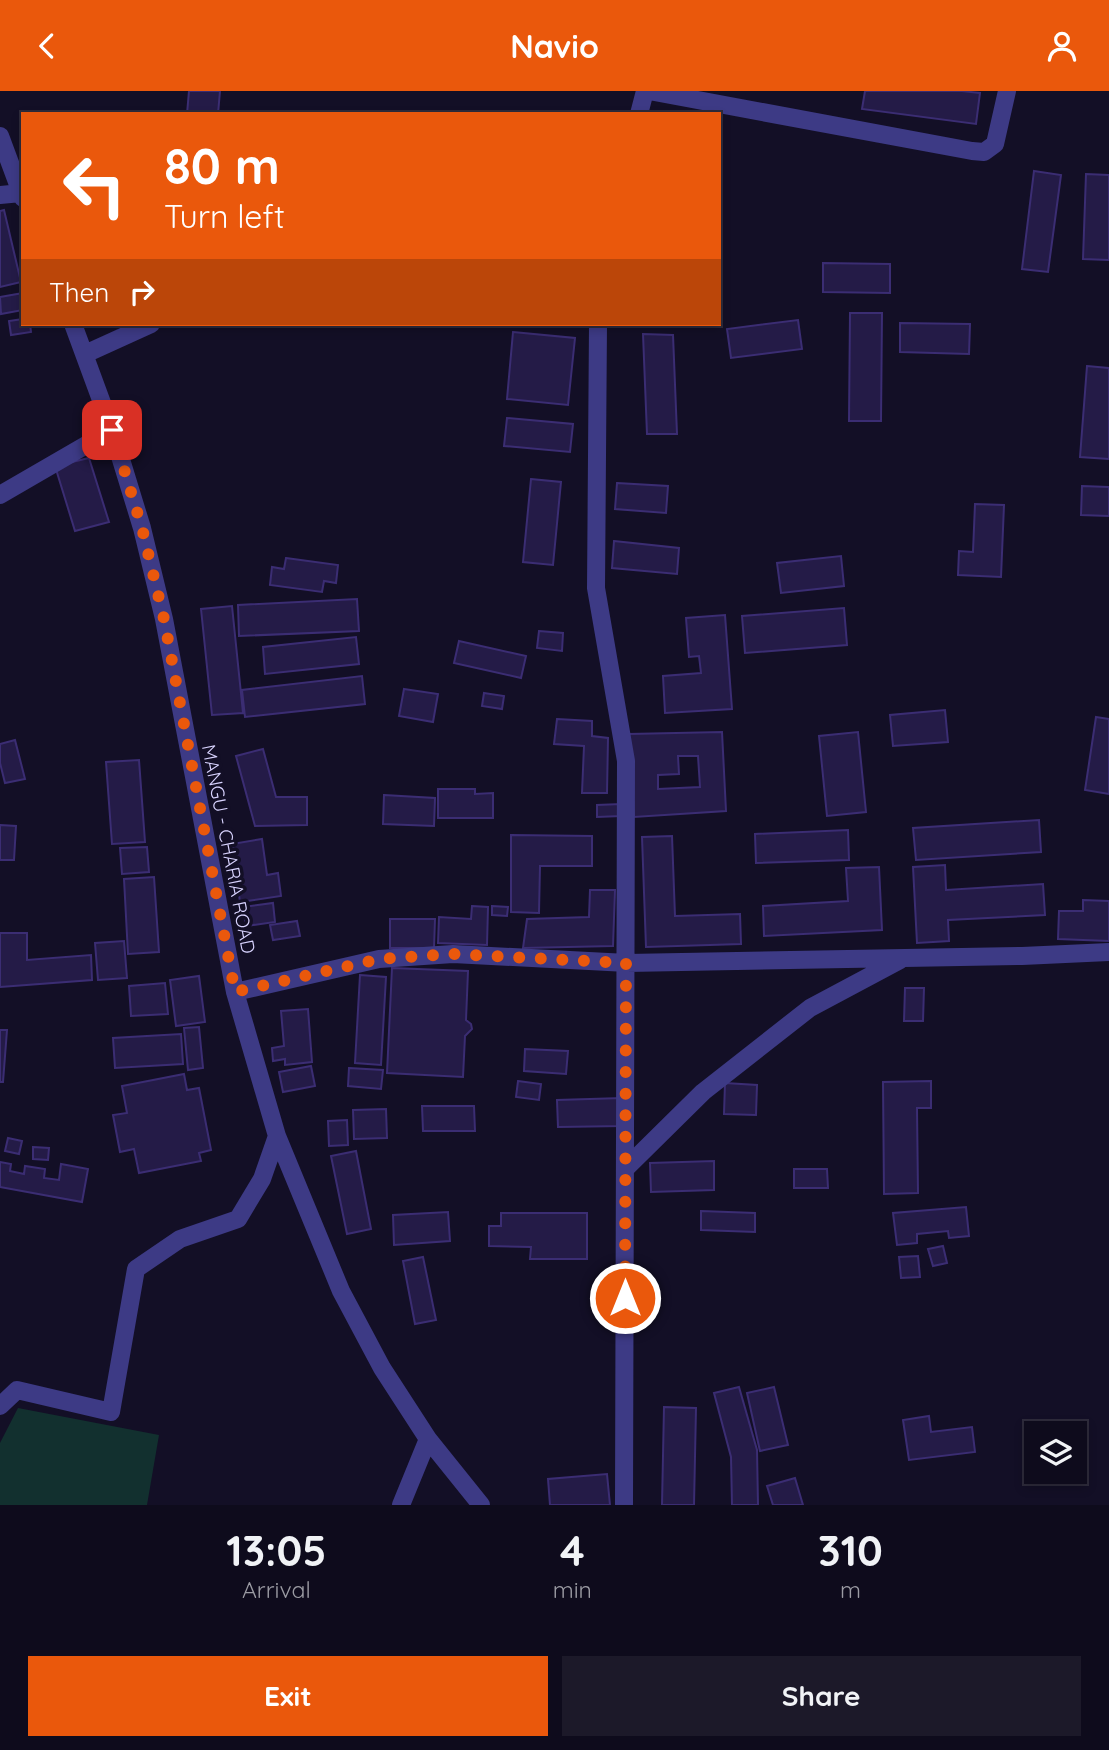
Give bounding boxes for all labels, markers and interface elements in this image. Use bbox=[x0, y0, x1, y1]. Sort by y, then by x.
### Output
text: Navio bbox=[510, 26, 599, 66]
icon: back bbox=[28, 27, 66, 65]
icon: person bbox=[1043, 27, 1081, 65]
text: 80 m bbox=[164, 135, 280, 196]
icon: left bbox=[49, 140, 140, 231]
text: Turn left bbox=[164, 196, 285, 236]
icon: right bbox=[123, 273, 161, 311]
text: Then bbox=[49, 276, 109, 309]
pin bbox=[82, 400, 142, 460]
icon: arrive bbox=[93, 411, 131, 449]
street label: MANGU - CHARIA ROAD bbox=[197, 742, 261, 956]
position arrow bbox=[588, 1261, 662, 1335]
map controls bbox=[1024, 1421, 1087, 1484]
button: layers bbox=[1024, 1421, 1087, 1484]
text: 13:05 bbox=[226, 1524, 327, 1577]
text: 4 bbox=[560, 1524, 585, 1577]
text: 310 bbox=[818, 1524, 883, 1577]
text: Arrival bbox=[242, 1575, 311, 1604]
text: min bbox=[553, 1575, 592, 1604]
text: m bbox=[840, 1575, 861, 1604]
button: Exit bbox=[28, 1656, 548, 1736]
button: Share bbox=[562, 1656, 1081, 1736]

